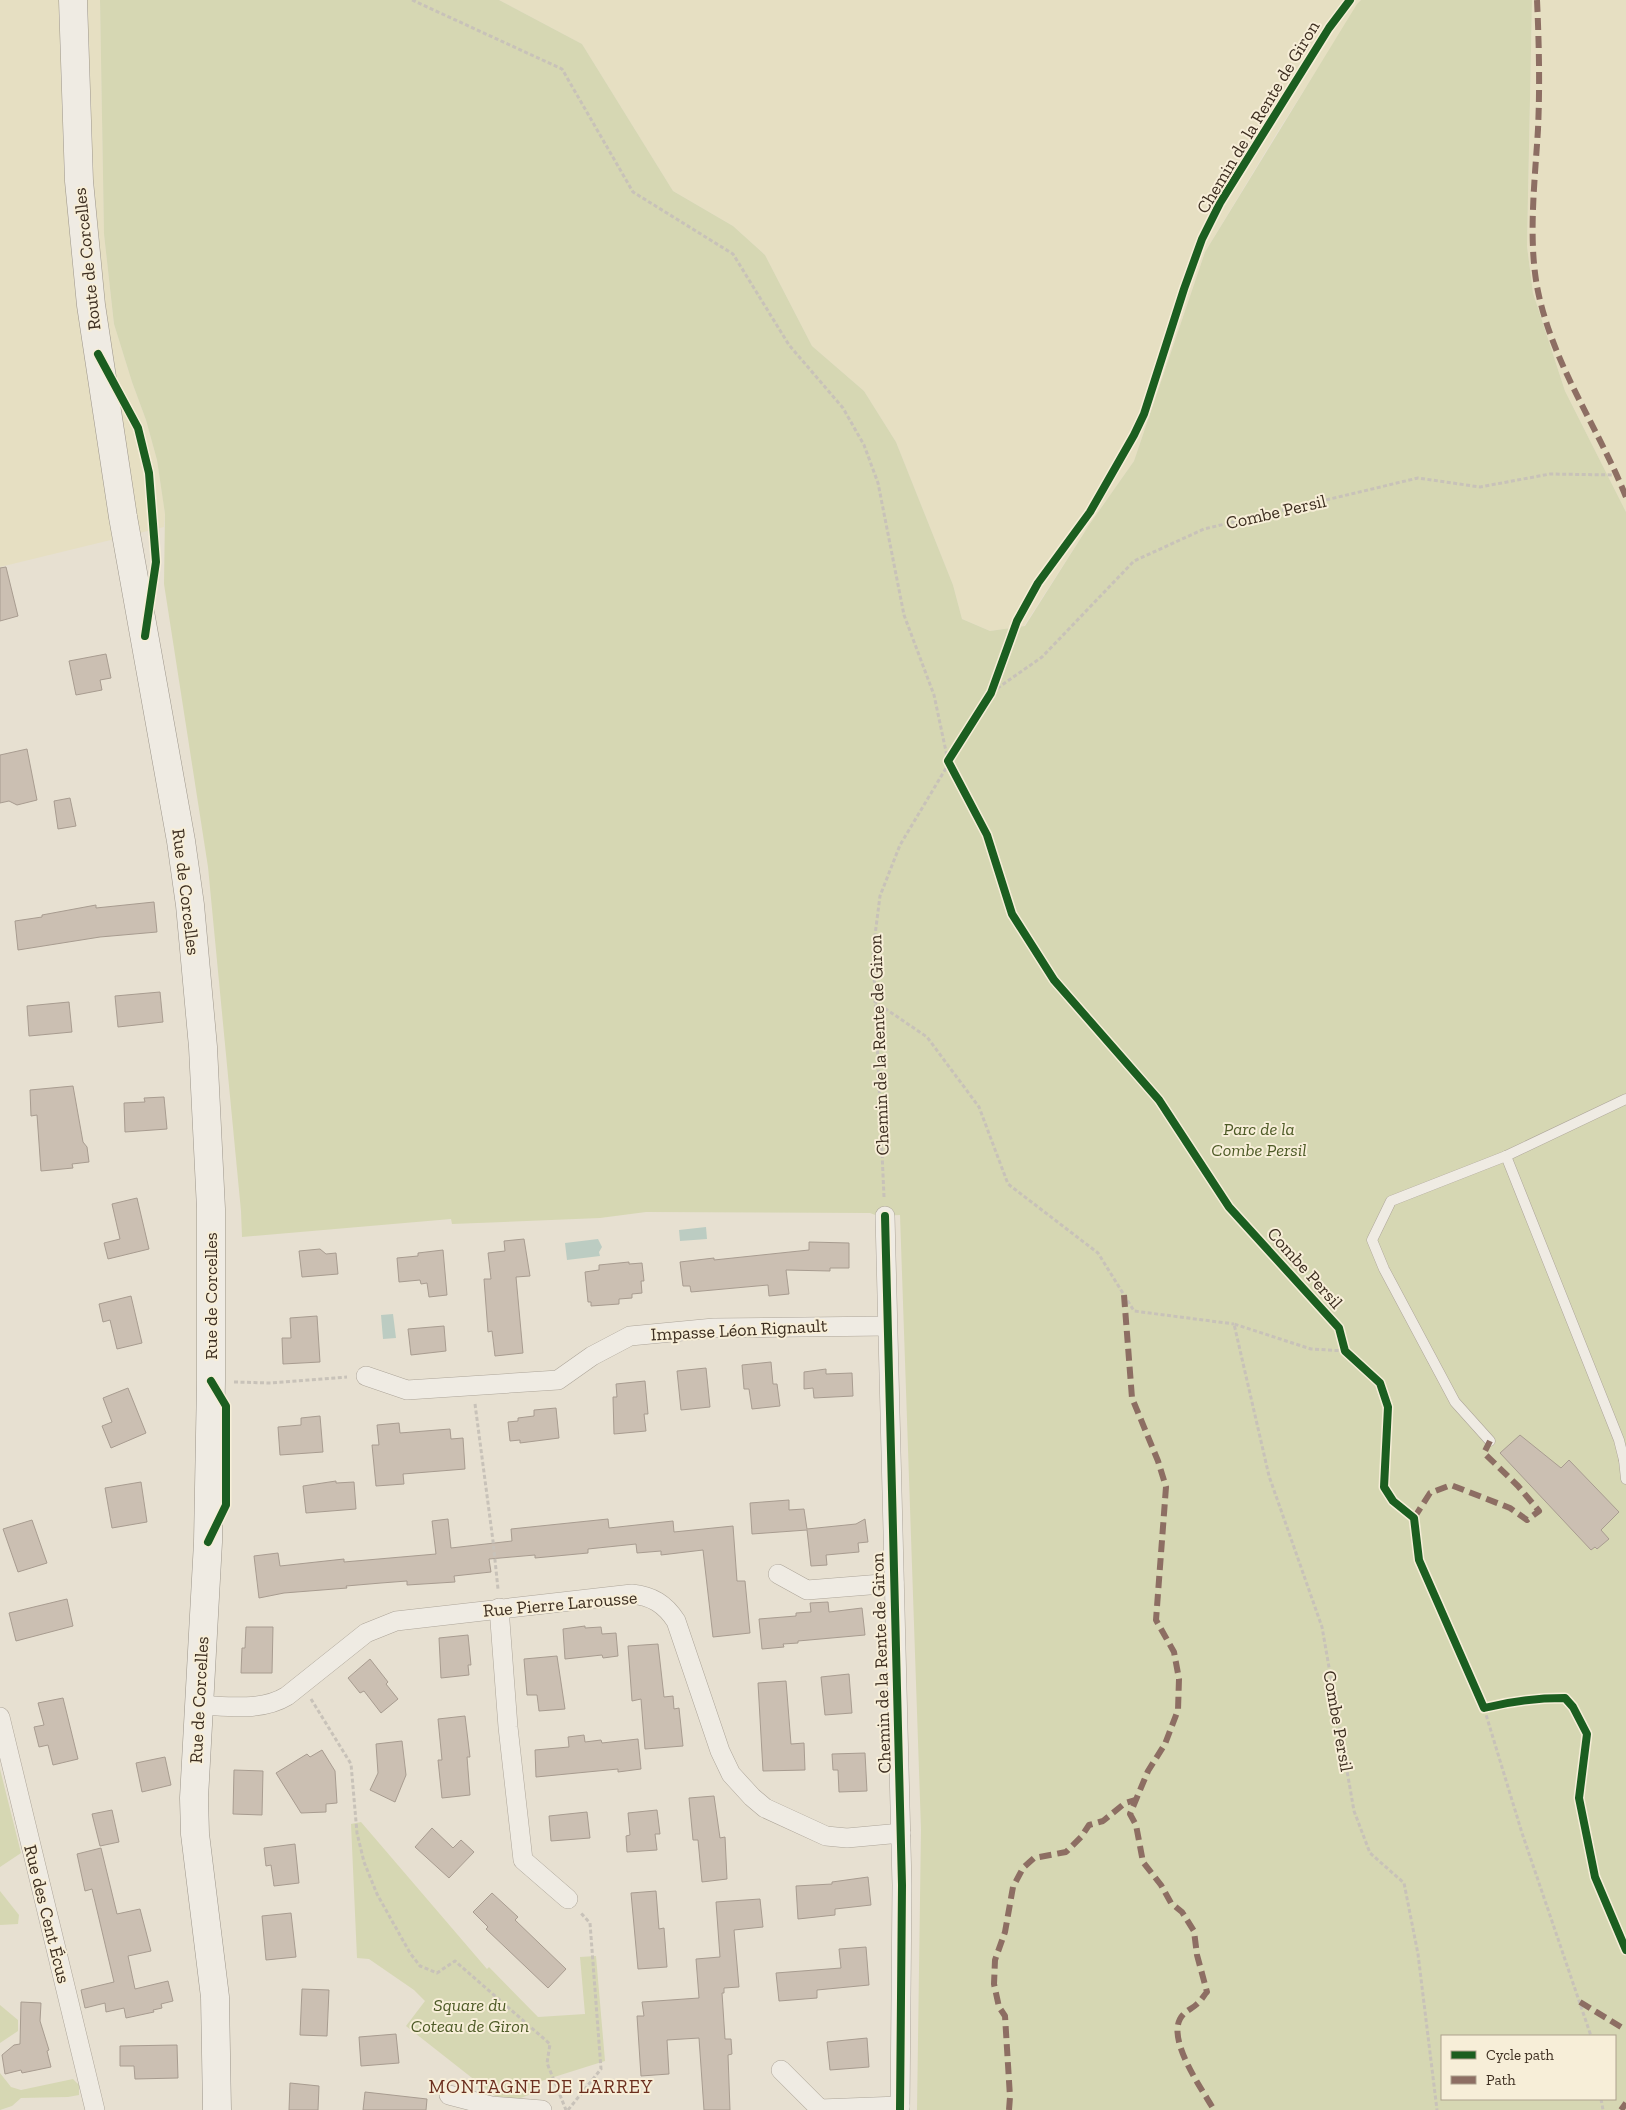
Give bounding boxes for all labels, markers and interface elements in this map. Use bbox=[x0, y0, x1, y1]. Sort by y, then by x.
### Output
street label: Chemin de la Rente de Giron bbox=[1192, 16, 1325, 217]
street label: Route de Corcelles bbox=[69, 187, 105, 331]
street label: Combe Persil bbox=[1224, 490, 1328, 534]
street label: Rue de Corcelles bbox=[167, 827, 205, 957]
street label: Chemin de la Rente de Giron bbox=[864, 933, 894, 1156]
park label: Parc de la Combe Persil bbox=[1211, 1118, 1307, 1161]
street label: Combe Persil bbox=[1263, 1223, 1348, 1313]
street label: Rue de Corcelles bbox=[200, 1232, 222, 1360]
street label: Impasse Léon Rignault bbox=[650, 1314, 828, 1346]
street label: Chemin de la Rente de Giron bbox=[866, 1551, 896, 1774]
street label: Rue Pierre Larousse bbox=[482, 1586, 638, 1622]
street label: Rue de Corcelles bbox=[185, 1636, 213, 1764]
street label: Combe Persil bbox=[1318, 1669, 1358, 1773]
street label: Rue des Cent Écus bbox=[19, 1842, 75, 1986]
park label: Square du Coteau de Giron bbox=[411, 1994, 529, 2037]
legend bbox=[1441, 2035, 1616, 2100]
text: Cycle path bbox=[1486, 2046, 1555, 2064]
text: Path bbox=[1486, 2071, 1516, 2089]
district label: MONTAGNE DE LARREY bbox=[429, 2075, 653, 2098]

